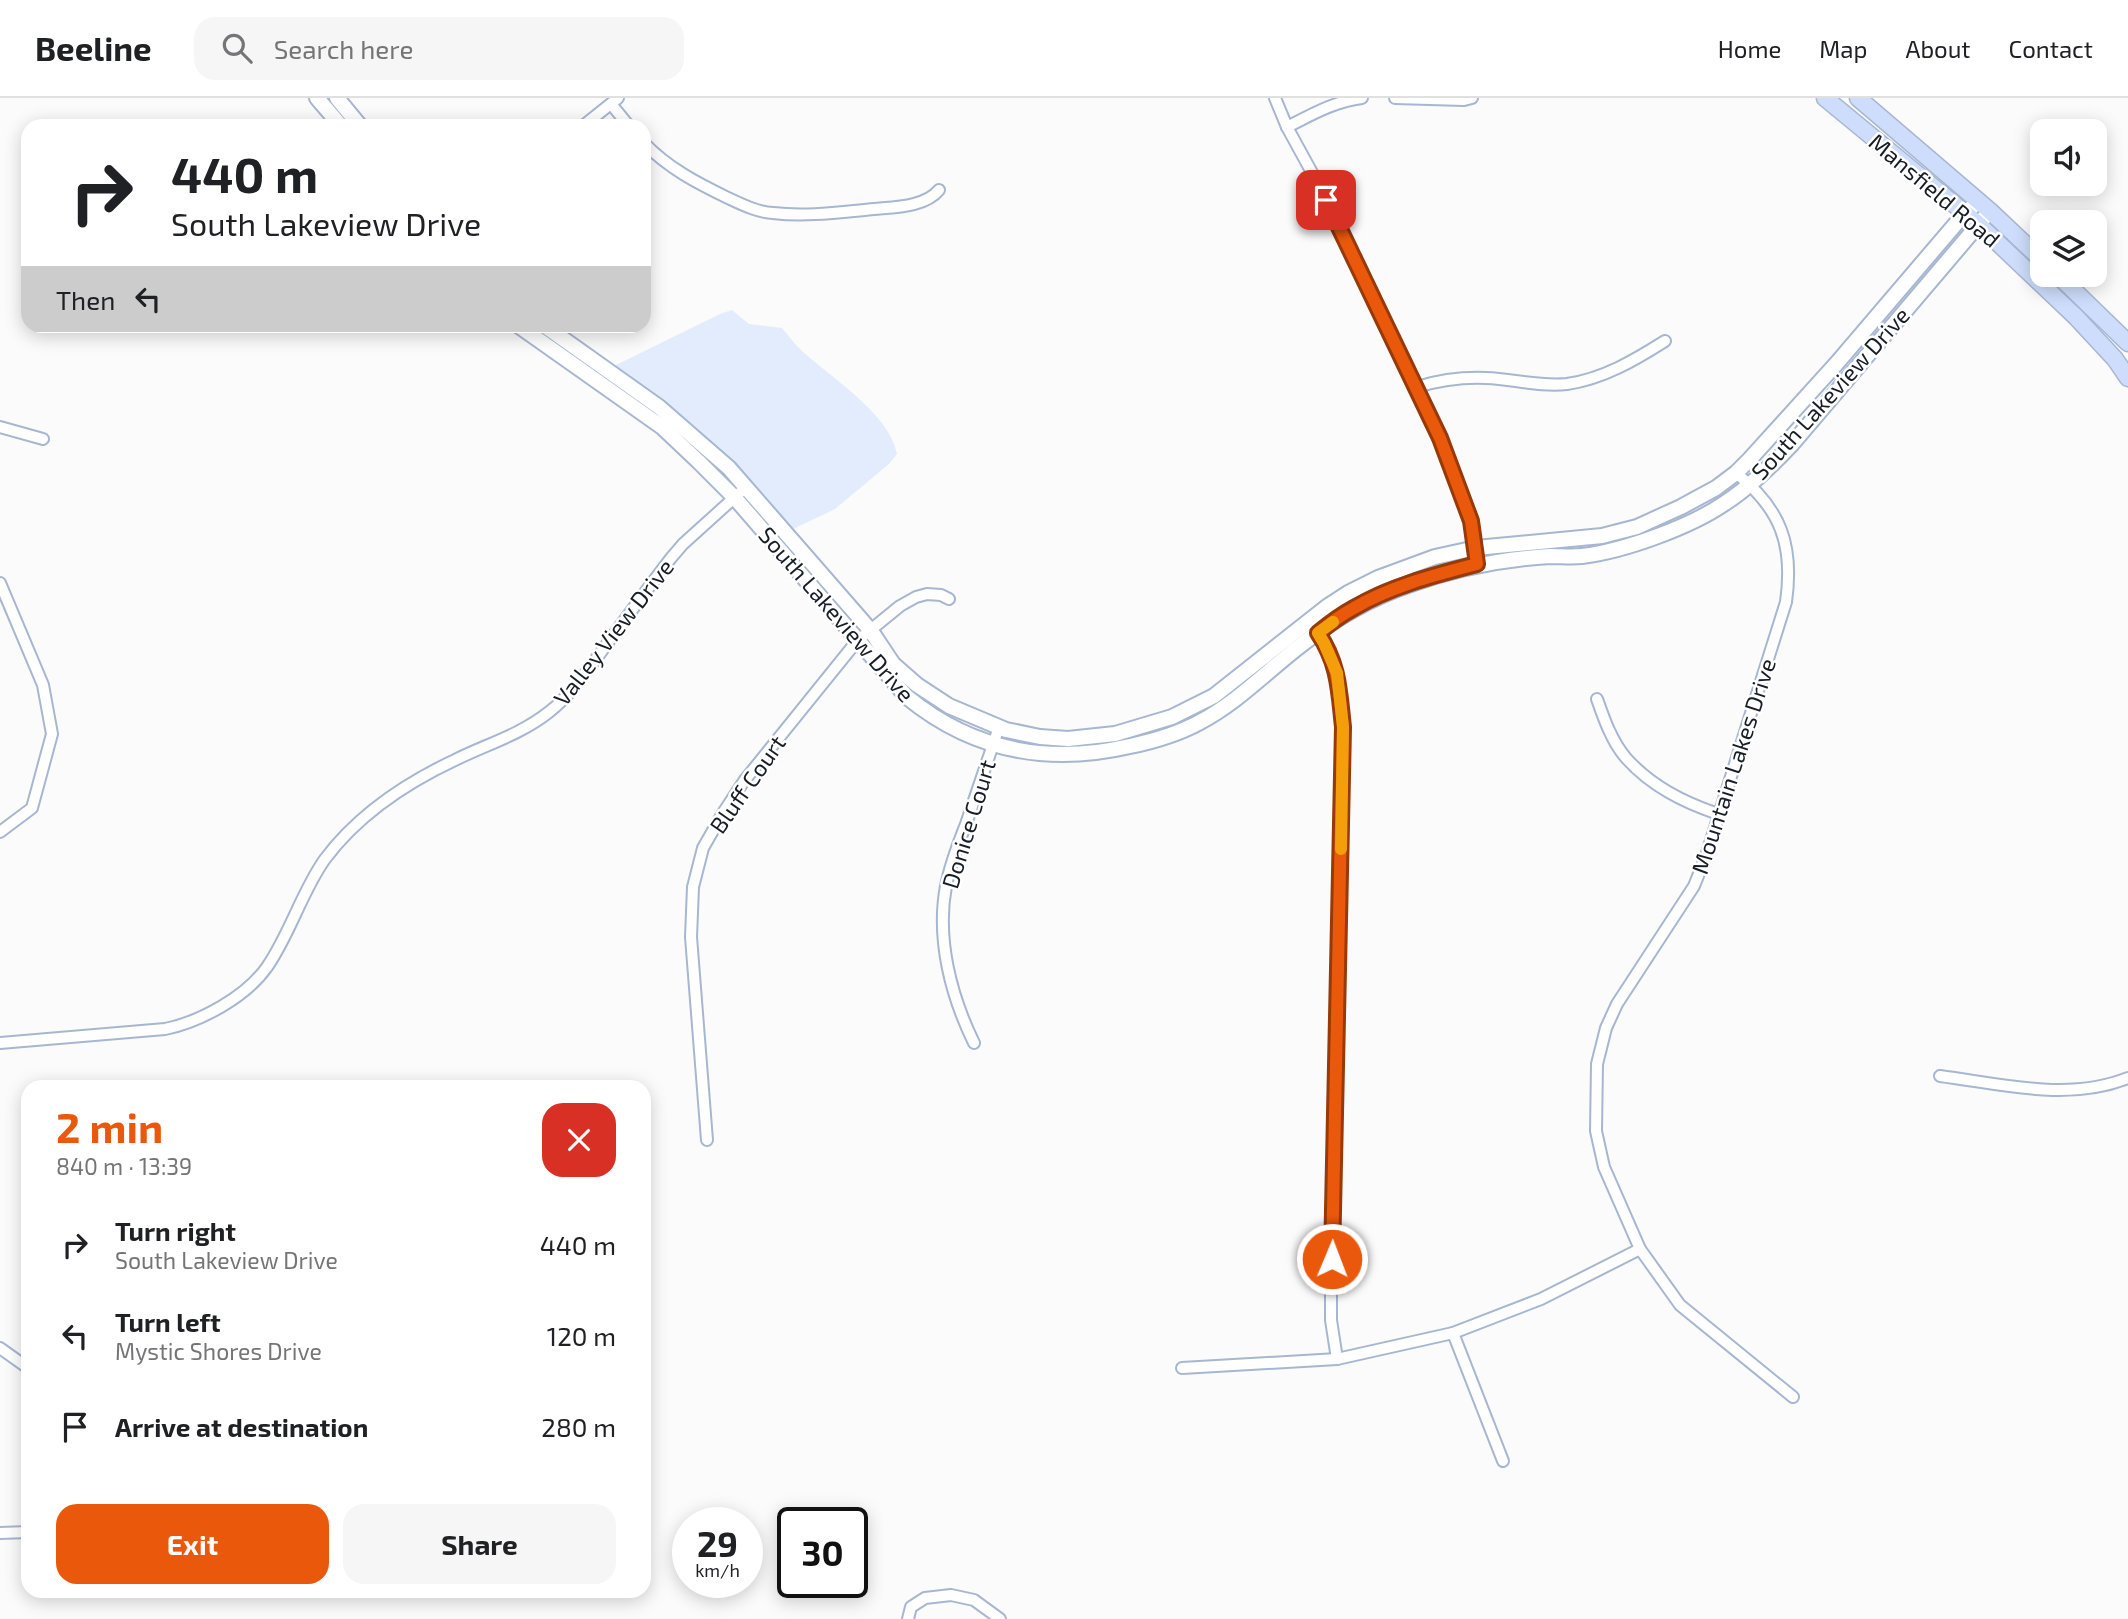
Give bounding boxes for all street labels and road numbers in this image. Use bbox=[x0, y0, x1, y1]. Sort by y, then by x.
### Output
street label: Mansfield Road bbox=[1864, 127, 2006, 253]
street label: South Lakeview Drive bbox=[1745, 301, 1915, 485]
street label: South Lakeview Drive bbox=[753, 521, 921, 707]
street label: Valley View Drive bbox=[547, 553, 679, 711]
street label: Mountain Lakes Drive bbox=[1685, 655, 1781, 877]
street label: Bluff Court bbox=[703, 730, 791, 838]
street label: Donice Court bbox=[935, 756, 1001, 892]

